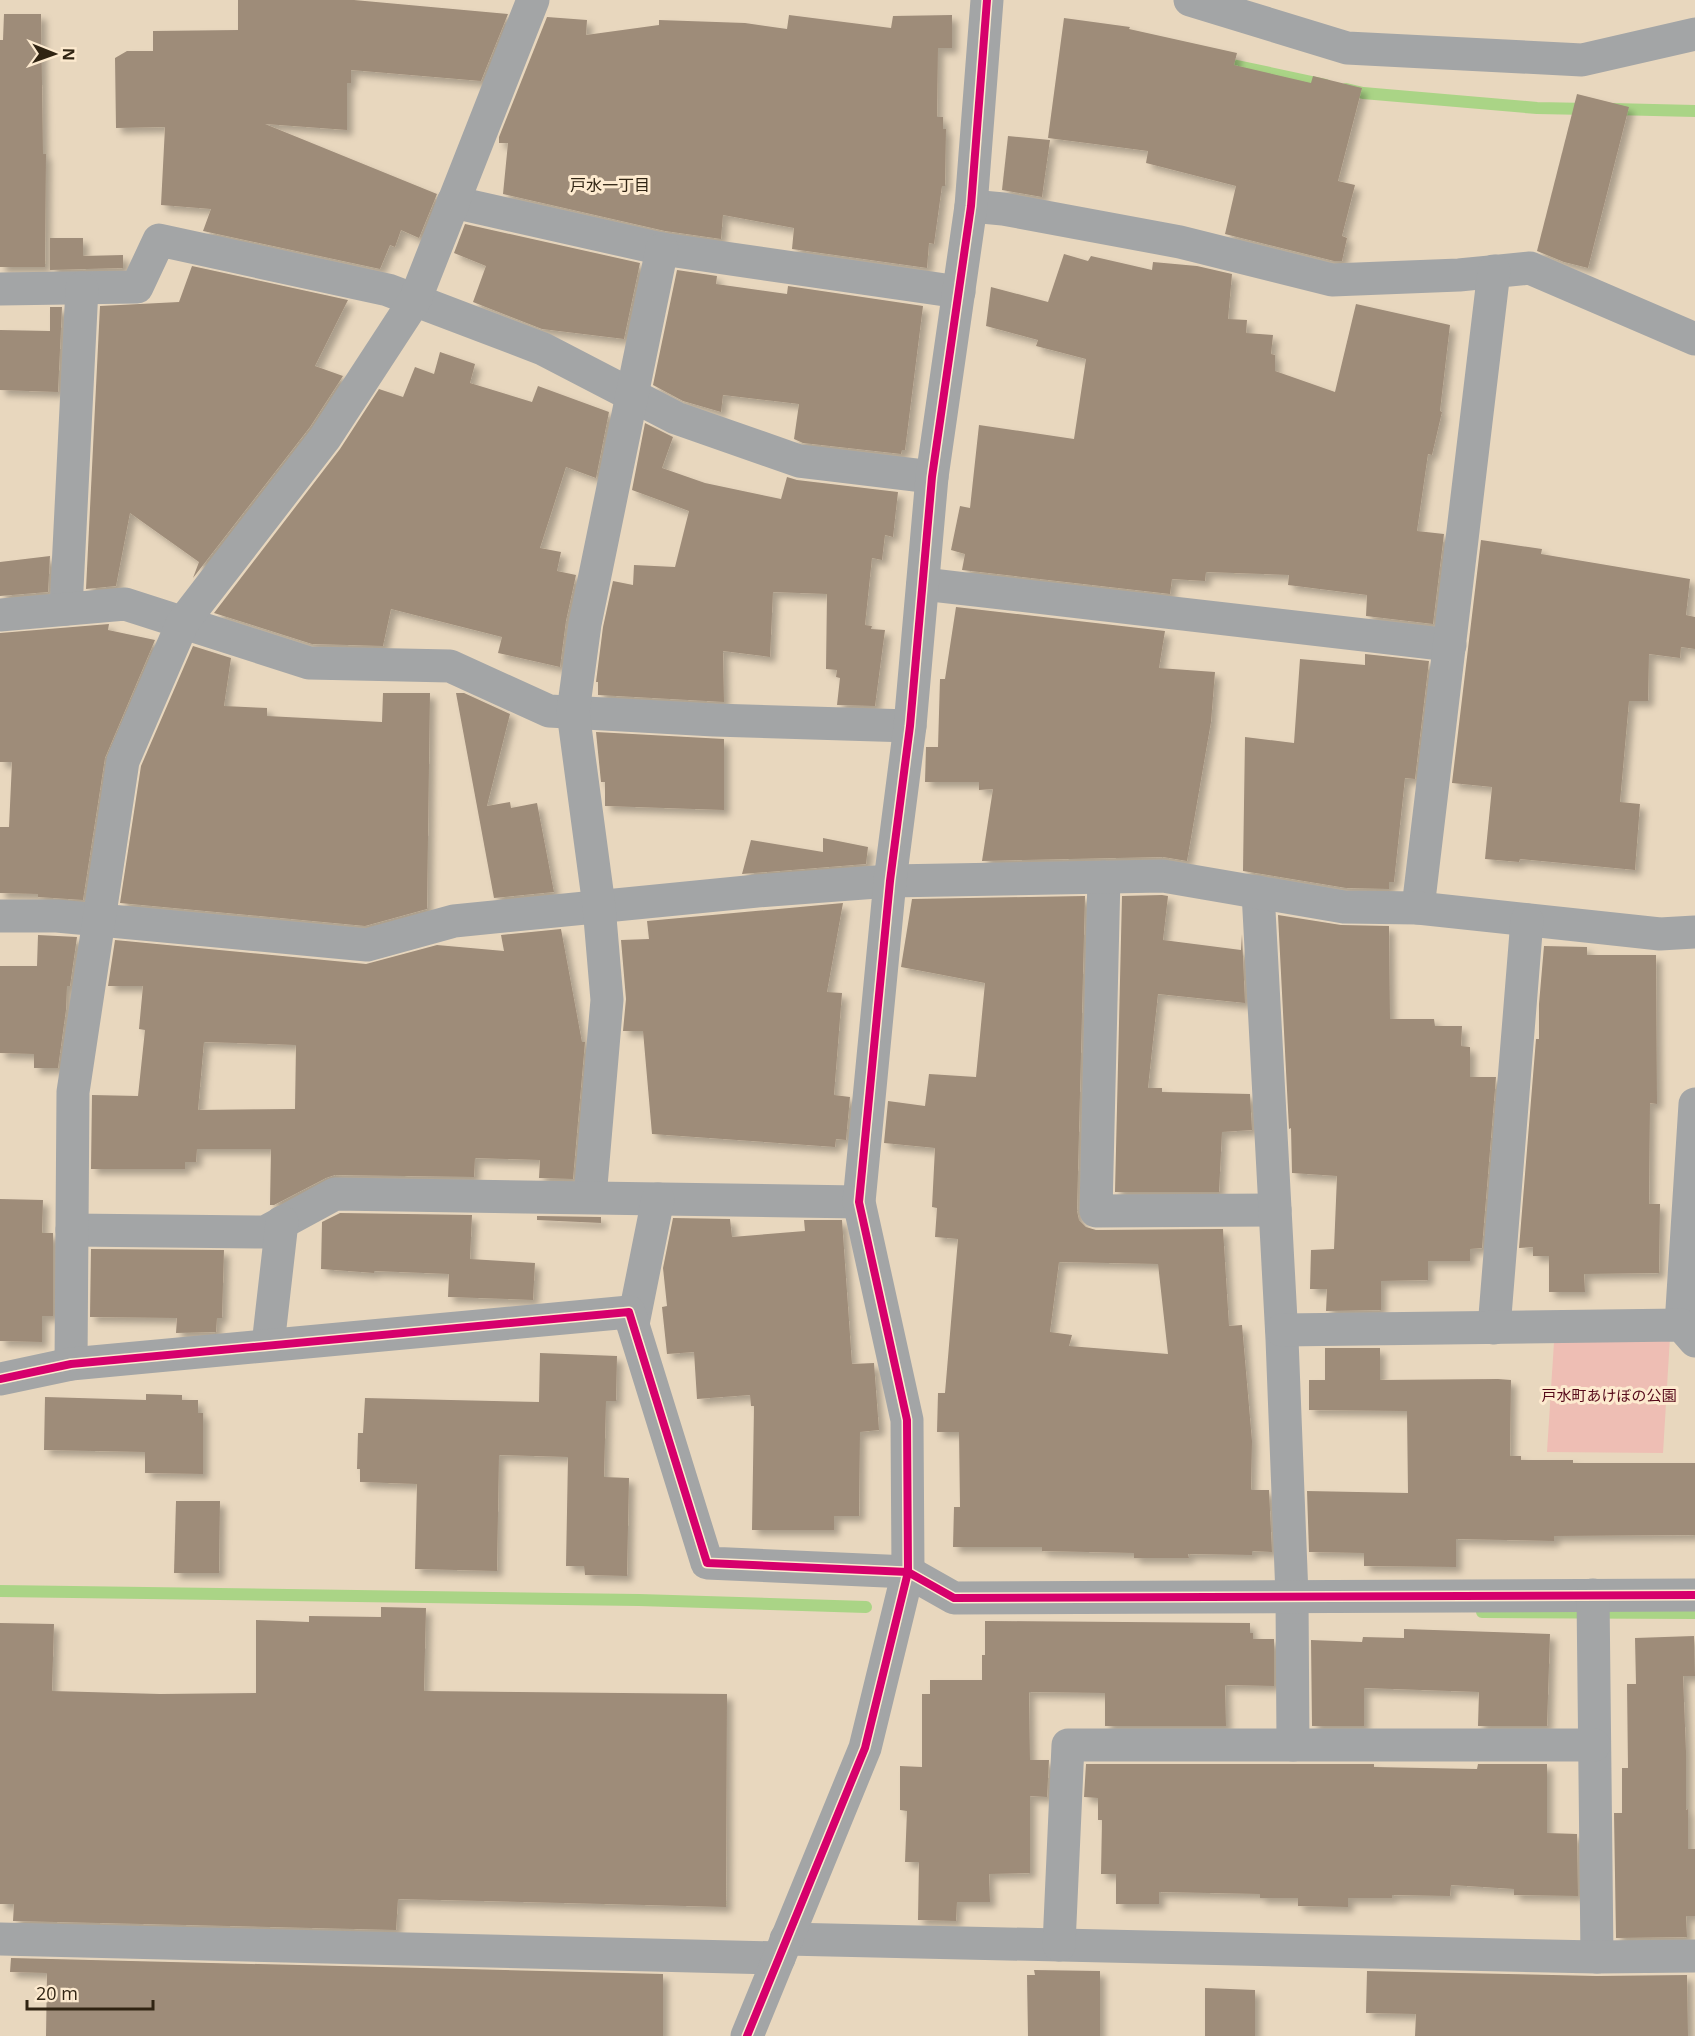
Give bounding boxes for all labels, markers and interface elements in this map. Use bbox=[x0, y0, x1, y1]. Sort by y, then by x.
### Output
north arrow bbox=[24, 24, 84, 84]
text: N bbox=[58, 48, 80, 61]
district label: 戸水一丁目 bbox=[570, 174, 650, 196]
park label: 戸水町あけぼの公園 bbox=[1541, 1385, 1677, 1405]
scale bar bbox=[27, 1973, 153, 2011]
text: 20 m bbox=[36, 1981, 78, 2005]

